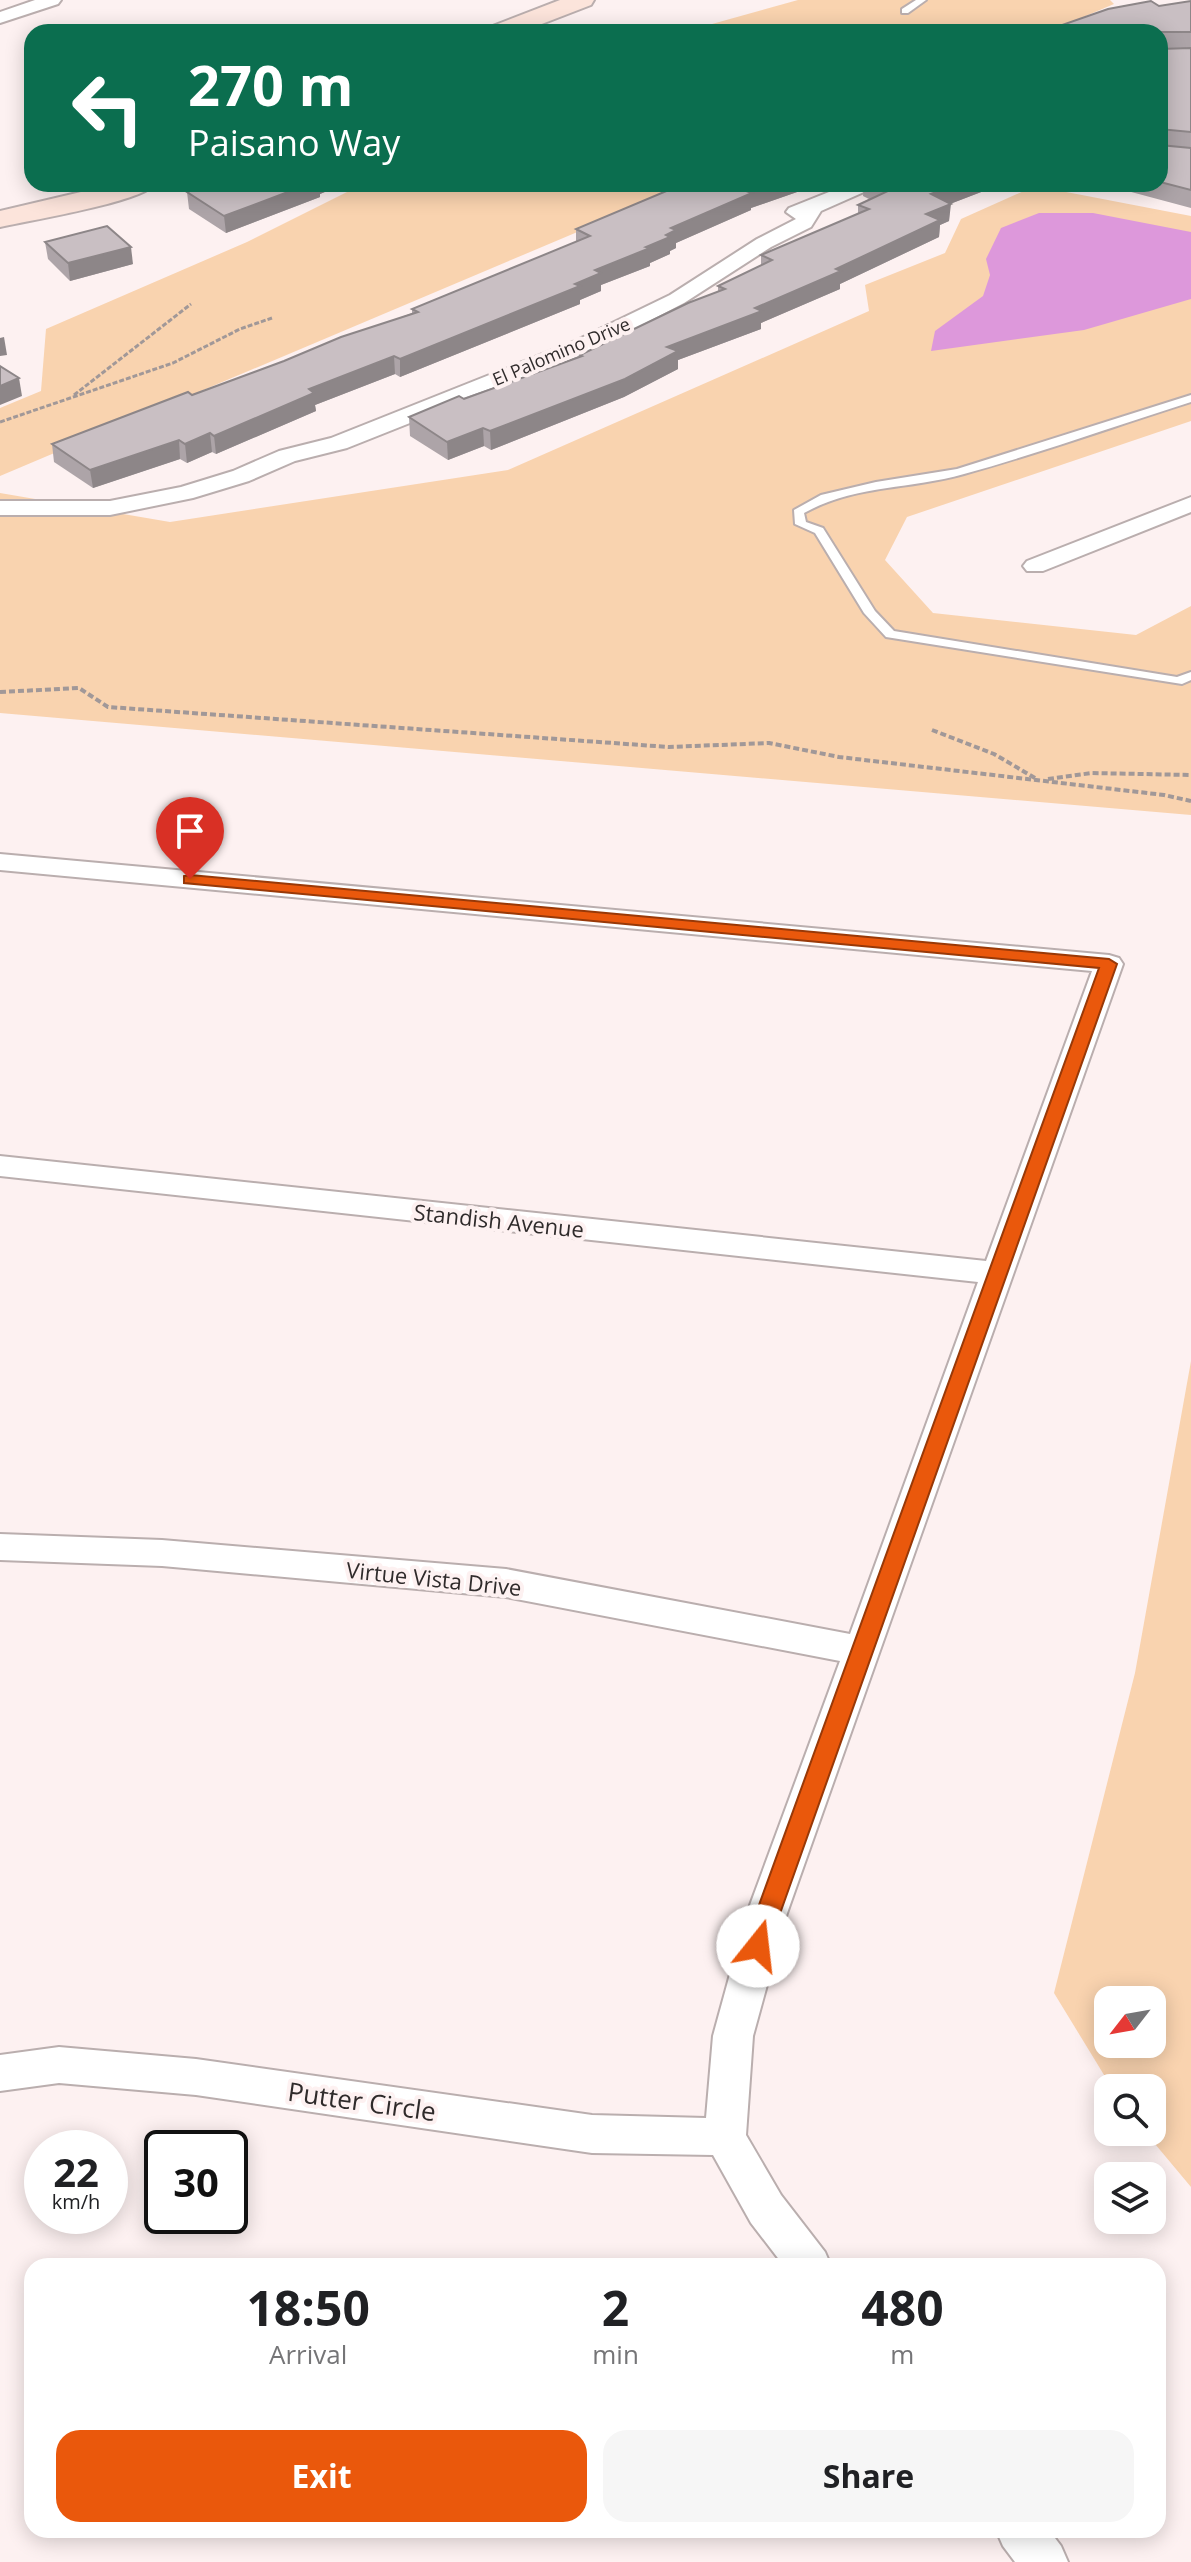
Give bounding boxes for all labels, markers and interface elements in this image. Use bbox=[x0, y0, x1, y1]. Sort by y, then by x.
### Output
text: 270 m bbox=[188, 46, 354, 122]
icon: left bbox=[56, 56, 160, 160]
text: Paisano Way bbox=[188, 118, 400, 167]
street label: El Palomino Drive bbox=[489, 311, 633, 391]
pin bbox=[156, 797, 224, 879]
icon: arrive bbox=[168, 809, 212, 853]
street label: Standish Avenue bbox=[412, 1196, 586, 1244]
street label: Virtue Vista Drive bbox=[345, 1554, 523, 1602]
position arrow bbox=[716, 1904, 800, 1988]
north arrow bbox=[1094, 1986, 1166, 2058]
map controls bbox=[1094, 1986, 1166, 2234]
street label: Putter Circle bbox=[286, 2073, 438, 2129]
button: search bbox=[1094, 2074, 1166, 2146]
speed limit sign: 30 bbox=[144, 2130, 248, 2234]
text: 22 bbox=[53, 2144, 99, 2199]
button: layers bbox=[1094, 2162, 1166, 2234]
text: km/h bbox=[52, 2188, 100, 2215]
text: 18:50 bbox=[246, 2275, 370, 2340]
text: 2 bbox=[602, 2275, 629, 2340]
text: 480 bbox=[861, 2275, 944, 2340]
text: Arrival bbox=[269, 2336, 347, 2372]
text: min bbox=[592, 2336, 639, 2372]
text: m bbox=[890, 2336, 914, 2372]
button: Exit bbox=[56, 2430, 587, 2522]
button: Share bbox=[603, 2430, 1134, 2522]

